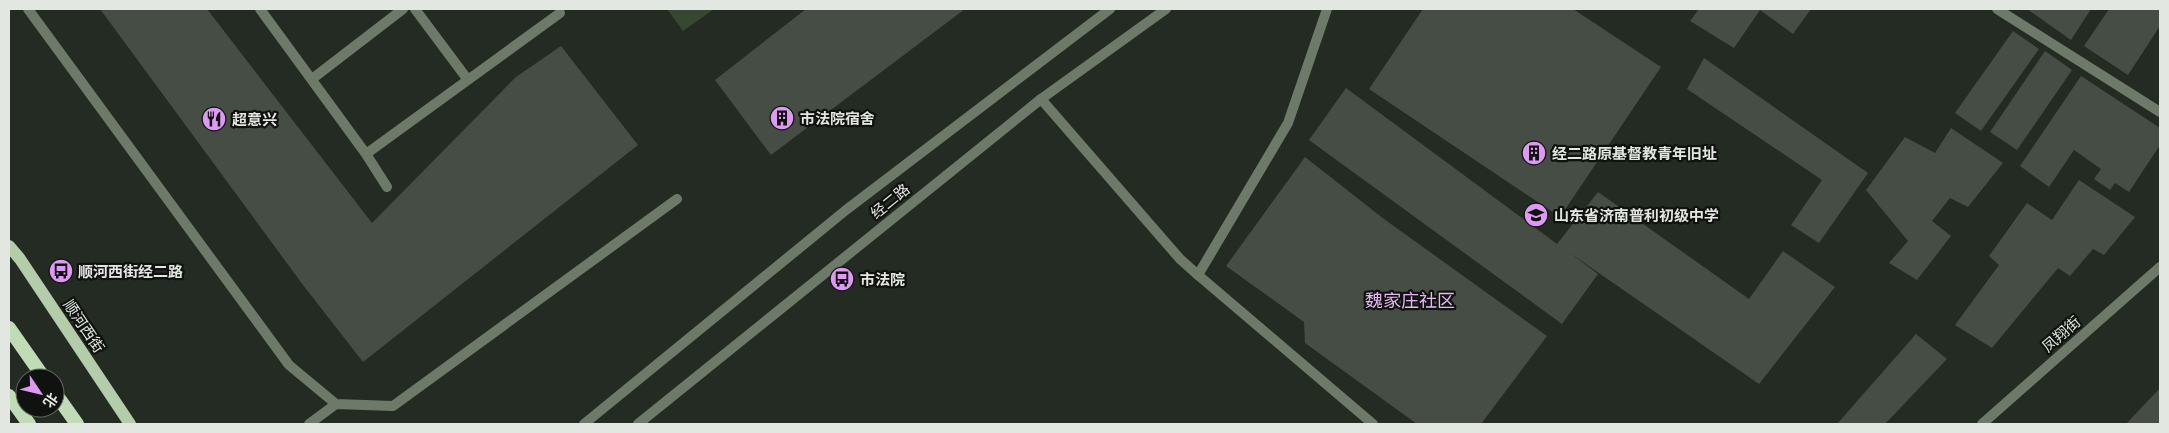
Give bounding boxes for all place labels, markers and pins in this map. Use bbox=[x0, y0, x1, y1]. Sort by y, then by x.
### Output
building icon: 市法院宿舍 bbox=[769, 105, 795, 131]
restaurant icon: 超意兴 bbox=[201, 106, 227, 132]
place label: 市法院宿舍 bbox=[800, 109, 875, 128]
place label: 超意兴 bbox=[232, 110, 277, 129]
building icon: 经二路原基督教青年旧址 bbox=[1521, 140, 1547, 166]
place label: 经二路原基督教青年旧址 bbox=[1552, 144, 1717, 163]
school or university icon: 山东省济南普利初级中学 bbox=[1523, 202, 1549, 228]
place label: 山东省济南普利初级中学 bbox=[1554, 206, 1719, 225]
bus stop icon: 顺河西街经二路 bbox=[48, 258, 74, 284]
place label: 顺河西街经二路 bbox=[78, 262, 183, 281]
bus stop icon: 市法院 bbox=[829, 266, 855, 292]
place label: 市法院 bbox=[860, 270, 905, 289]

